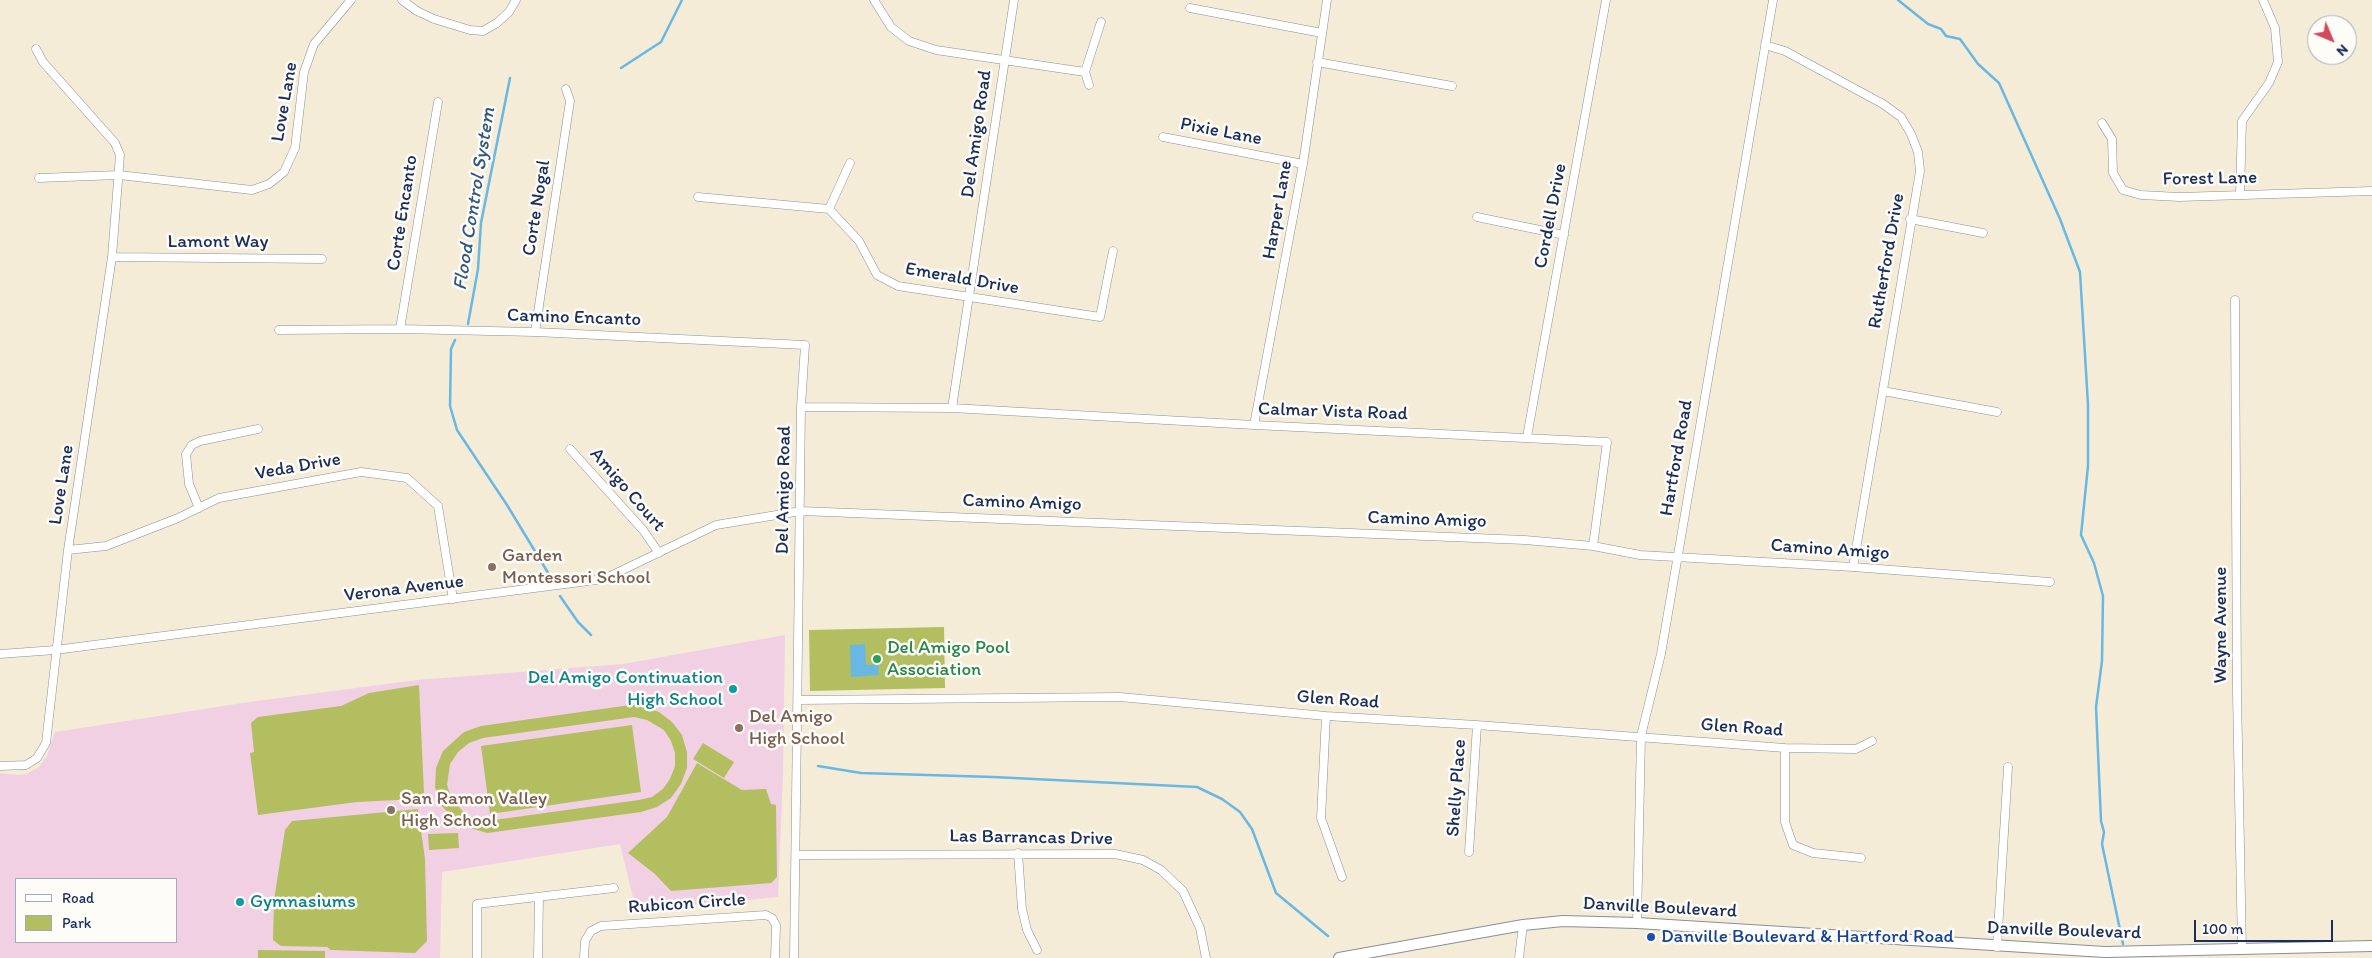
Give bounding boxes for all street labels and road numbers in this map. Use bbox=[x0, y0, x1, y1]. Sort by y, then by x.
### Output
street label: Love Lane bbox=[267, 60, 303, 144]
street label: Del Amigo Road bbox=[957, 69, 997, 199]
street label: Pixie Lane bbox=[1178, 113, 1264, 151]
street label: Corte Encanto bbox=[383, 153, 423, 273]
street label: Corte Nogal bbox=[518, 158, 556, 258]
street label: Harper Lane bbox=[1258, 159, 1298, 261]
street label: Cordell Drive bbox=[1530, 162, 1572, 270]
street label: Forest Lane bbox=[2163, 167, 2257, 191]
street label: Rutherford Drive bbox=[1864, 192, 1910, 330]
street label: Lamont Way bbox=[168, 231, 268, 253]
street label: Emerald Drive bbox=[903, 258, 1021, 300]
street label: Camino Encanto bbox=[507, 304, 641, 332]
street label: Calmar Vista Road bbox=[1258, 398, 1408, 426]
street label: Hartford Road bbox=[1656, 398, 1698, 518]
street label: Del Amigo Road bbox=[771, 425, 797, 555]
street label: Love Lane bbox=[44, 443, 80, 527]
street label: Amigo Court bbox=[584, 443, 670, 537]
street label: Veda Drive bbox=[253, 448, 343, 486]
street label: Camino Amigo bbox=[962, 490, 1082, 516]
street label: Camino Amigo bbox=[1367, 507, 1487, 533]
street label: Camino Amigo bbox=[1770, 534, 1890, 566]
street label: Wayne Avenue bbox=[2210, 566, 2232, 684]
street label: Verona Avenue bbox=[343, 570, 465, 608]
street label: Glen Road bbox=[1296, 686, 1380, 714]
street label: Glen Road bbox=[1700, 714, 1784, 742]
street label: Shelly Place bbox=[1442, 738, 1472, 838]
street label: Las Barrancas Drive bbox=[949, 825, 1113, 851]
street label: Rubicon Circle bbox=[627, 889, 747, 919]
street label: Danville Boulevard bbox=[1582, 893, 1738, 923]
street label: Danville Boulevard bbox=[1986, 917, 2142, 945]

